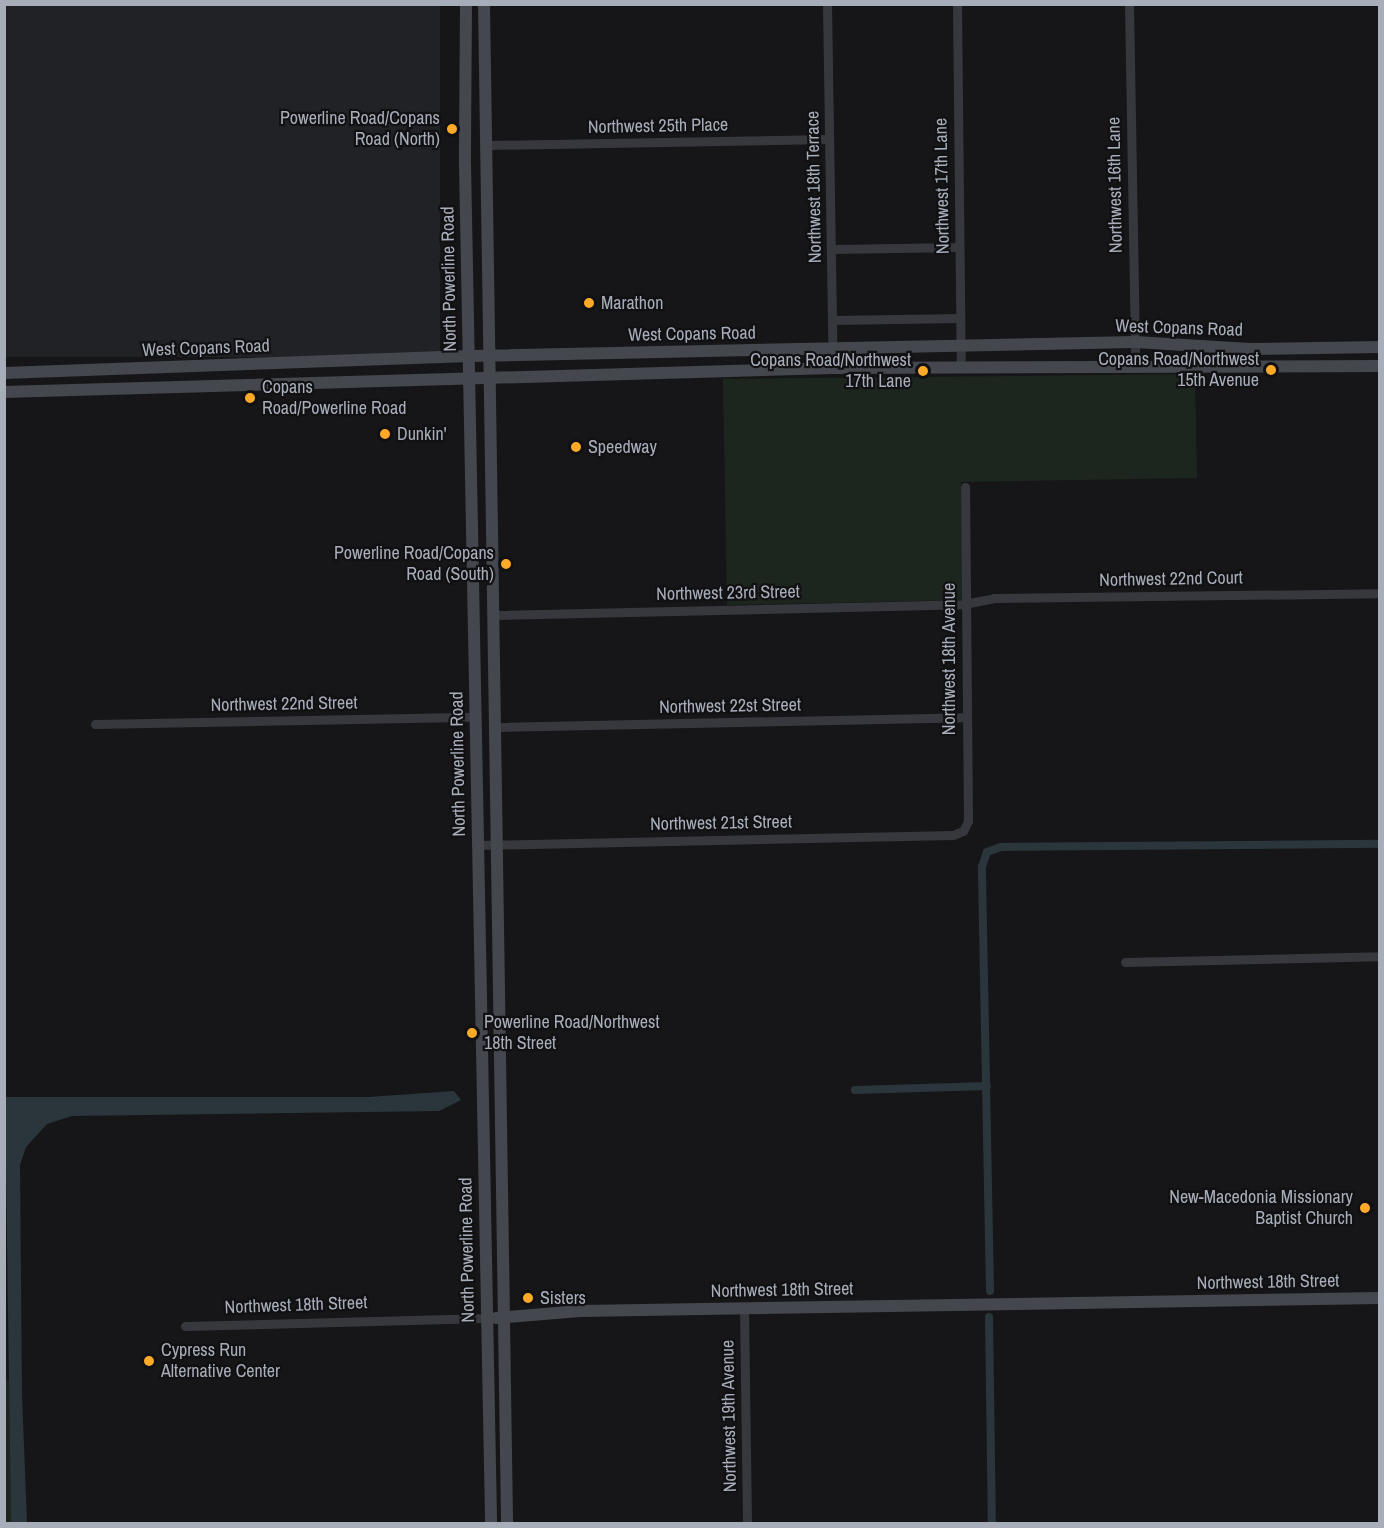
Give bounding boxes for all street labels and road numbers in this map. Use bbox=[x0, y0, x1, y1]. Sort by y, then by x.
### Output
street label: Northwest 18th Terrace bbox=[802, 111, 826, 263]
street label: Northwest 25th Place bbox=[588, 114, 728, 138]
street label: Northwest 16th Lane bbox=[1103, 117, 1127, 253]
street label: Northwest 17th Lane bbox=[930, 118, 954, 254]
street label: North Powerline Road bbox=[437, 206, 461, 352]
street label: West Copans Road bbox=[1115, 315, 1243, 341]
street label: West Copans Road bbox=[628, 322, 756, 346]
street label: West Copans Road bbox=[142, 335, 270, 361]
street label: Northwest 22nd Court bbox=[1099, 567, 1243, 591]
street label: Northwest 23rd Street bbox=[656, 581, 800, 605]
street label: Northwest 18th Avenue bbox=[938, 582, 960, 736]
street label: North Powerline Road bbox=[446, 691, 470, 837]
street label: Northwest 22nd Street bbox=[210, 692, 358, 716]
street label: Northwest 22st Street bbox=[659, 694, 801, 718]
street label: Northwest 21st Street bbox=[650, 811, 792, 835]
street label: North Powerline Road bbox=[455, 1177, 479, 1323]
street label: Northwest 18th Street bbox=[1196, 1270, 1340, 1294]
street label: Northwest 18th Street bbox=[710, 1278, 854, 1302]
street label: Northwest 18th Street bbox=[224, 1292, 368, 1318]
street label: Northwest 19th Avenue bbox=[717, 1339, 741, 1493]

